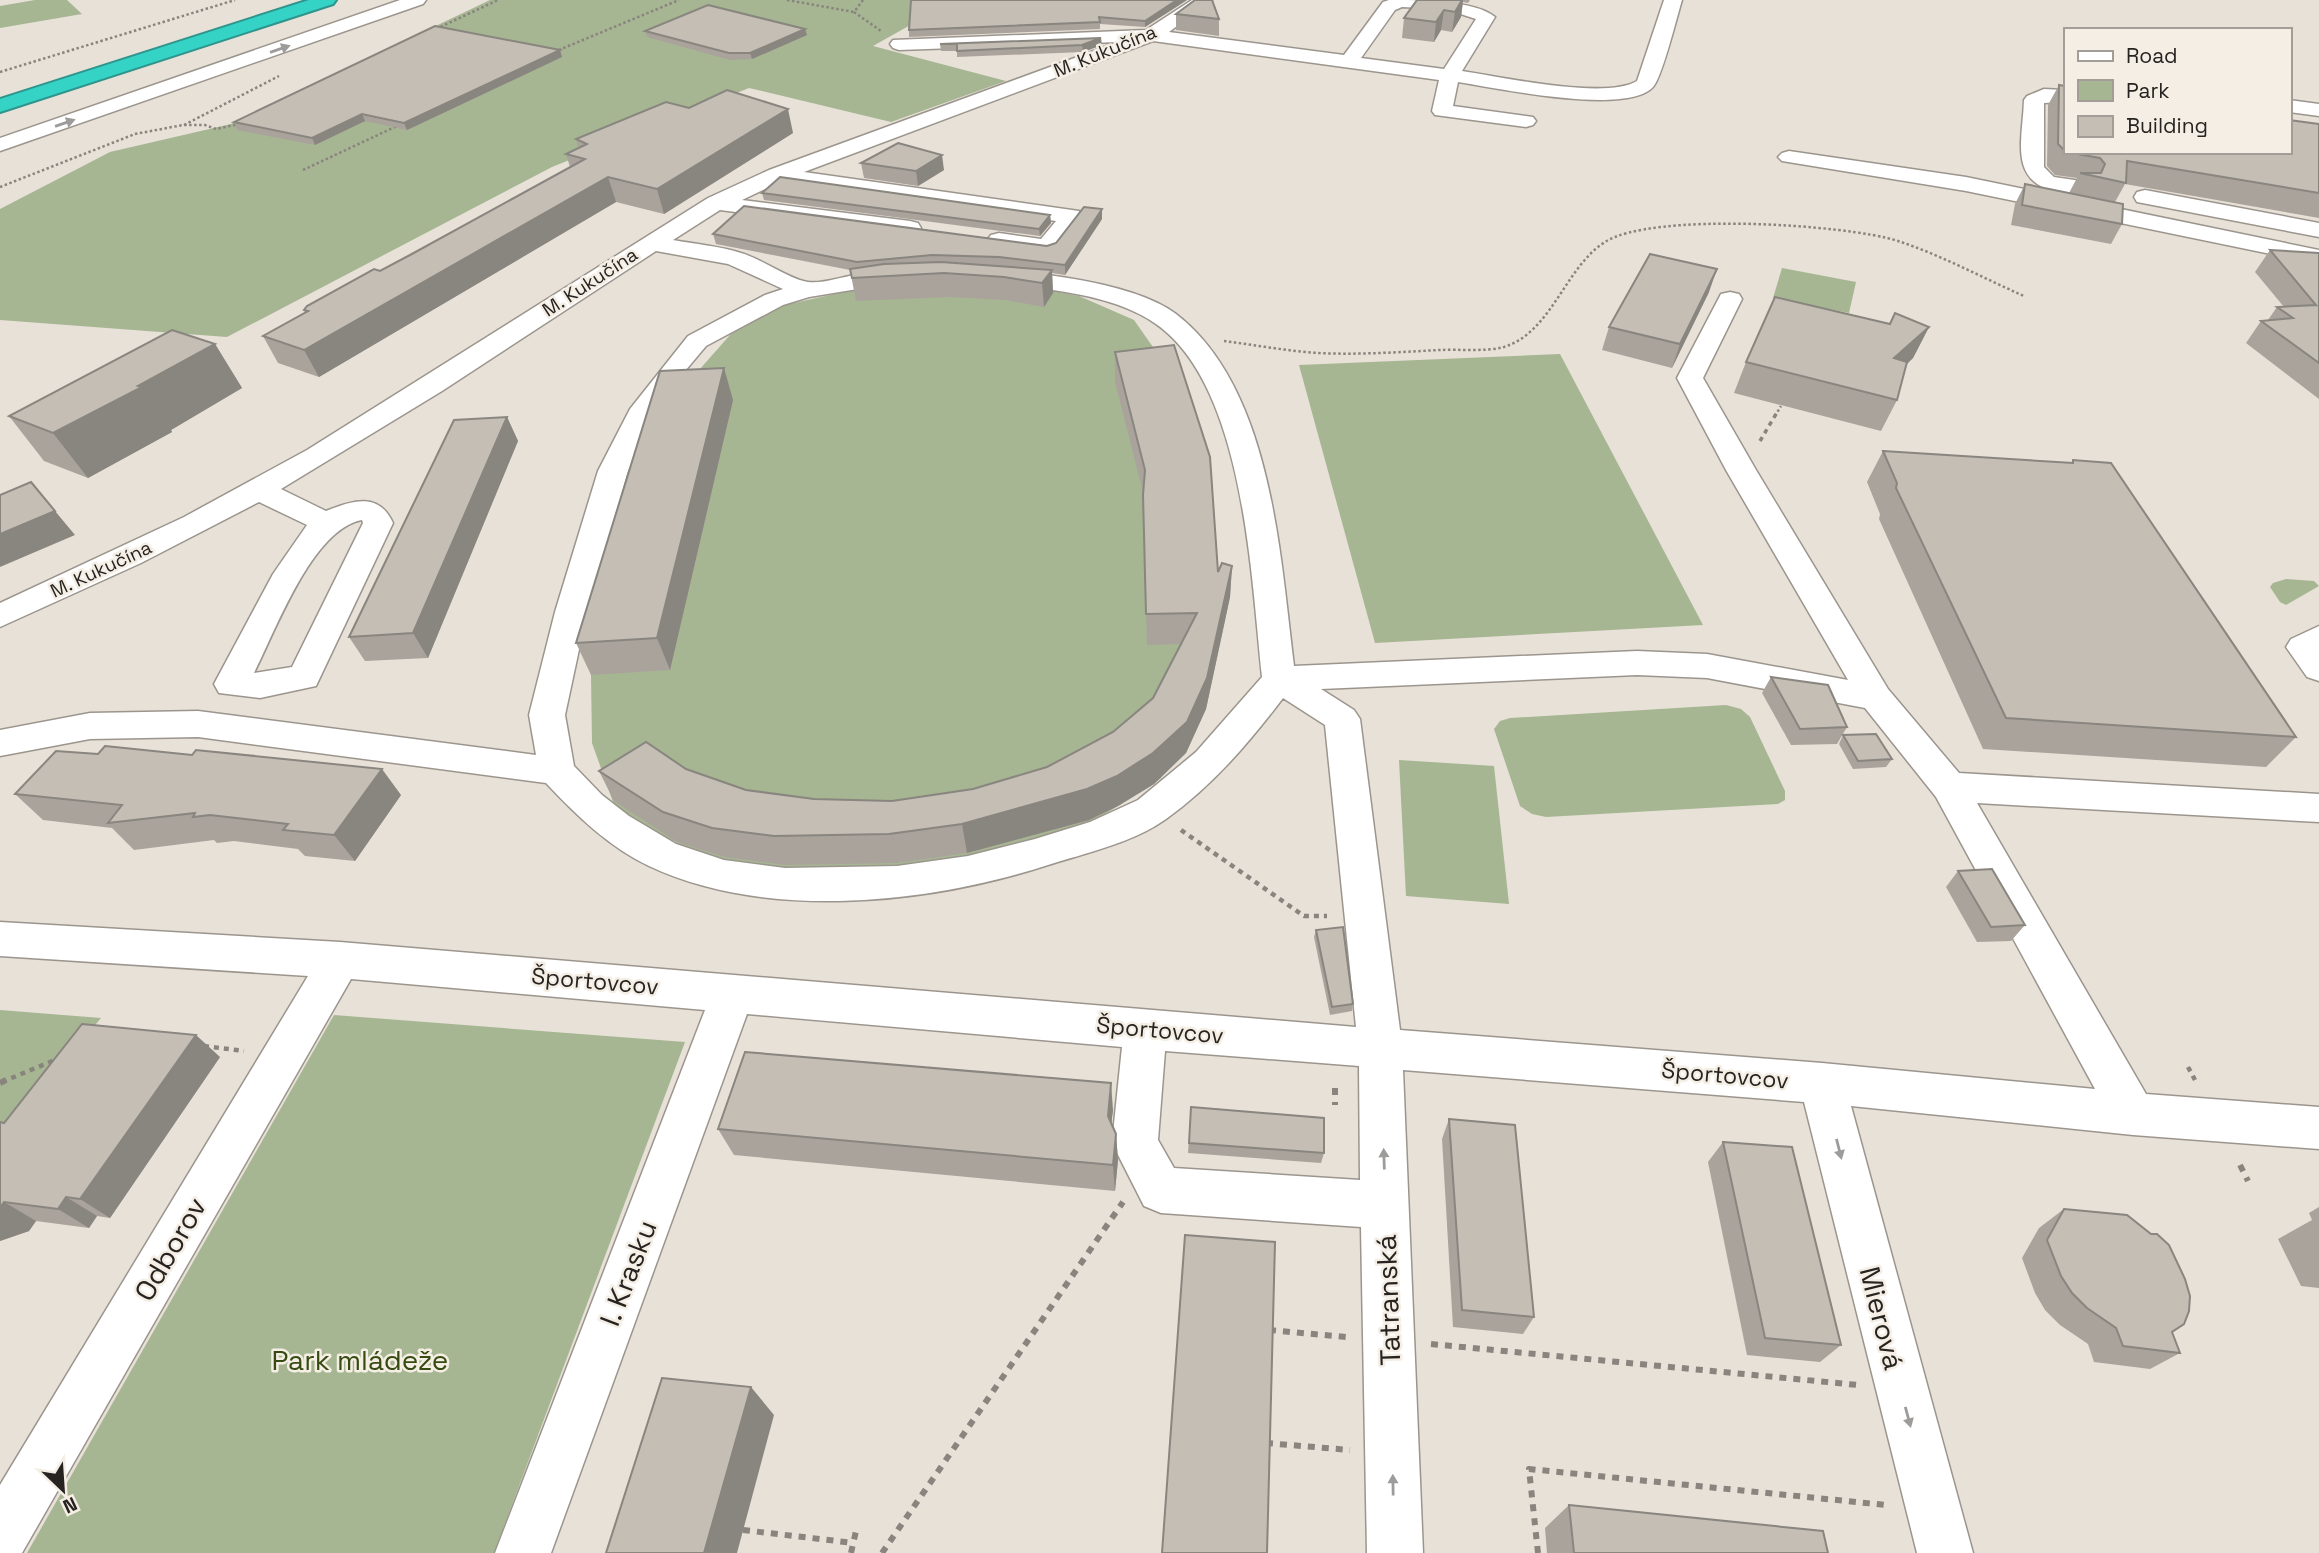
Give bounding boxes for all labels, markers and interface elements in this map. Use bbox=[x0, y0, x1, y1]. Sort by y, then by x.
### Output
street label: M. Kukučína bbox=[1050, 19, 1160, 83]
legend bbox=[2064, 28, 2291, 154]
text: Road bbox=[2126, 42, 2178, 69]
one-way arrow bbox=[269, 43, 290, 54]
text: Park bbox=[2126, 77, 2170, 104]
text: Building bbox=[2126, 112, 2208, 139]
one-way arrow bbox=[54, 117, 75, 128]
street label: M. Kukučína bbox=[537, 242, 643, 322]
street label: M. Kukučína bbox=[46, 535, 156, 603]
street label: Športovcov bbox=[530, 960, 660, 1002]
street label: Športovcov bbox=[1095, 1009, 1225, 1051]
street label: Športovcov bbox=[1660, 1054, 1790, 1096]
one-way arrow bbox=[1834, 1138, 1845, 1160]
one-way arrow bbox=[1378, 1148, 1389, 1170]
street label: Odborov bbox=[126, 1191, 214, 1307]
street label: I. Krasku bbox=[591, 1215, 665, 1331]
street label: Tatranská bbox=[1368, 1234, 1408, 1366]
street label: Mierová bbox=[1852, 1263, 1912, 1373]
park label: Park mládeže bbox=[272, 1342, 448, 1378]
one-way arrow bbox=[1903, 1406, 1914, 1428]
north arrow bbox=[28, 1455, 98, 1525]
one-way arrow bbox=[1387, 1474, 1399, 1496]
text: N bbox=[59, 1491, 81, 1519]

